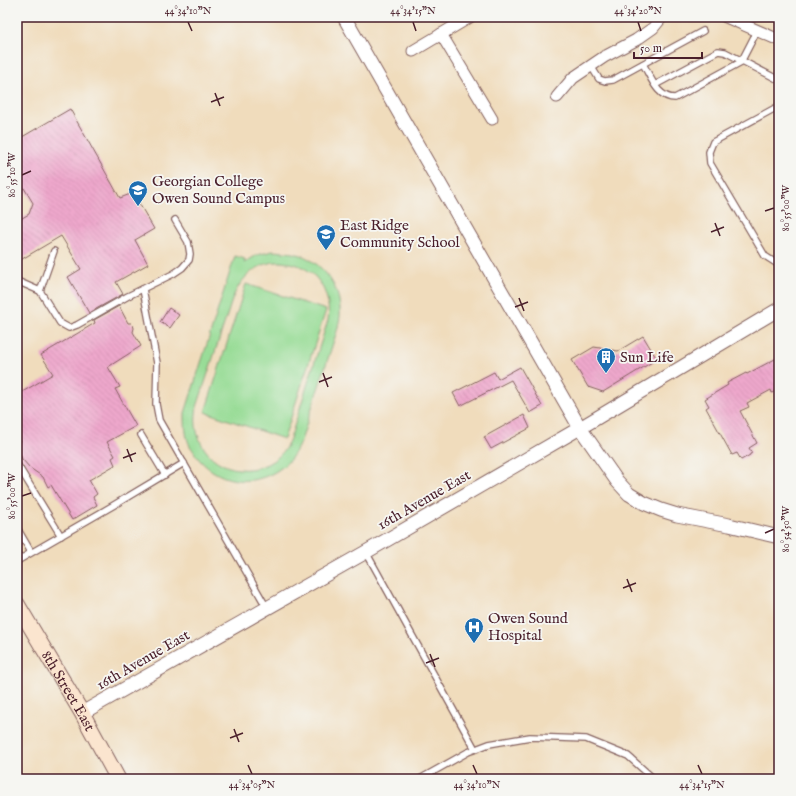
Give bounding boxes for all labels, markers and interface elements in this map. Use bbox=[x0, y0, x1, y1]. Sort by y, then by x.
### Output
text: 44°34'10"N bbox=[165, 5, 212, 18]
text: 44°34'15"N bbox=[390, 5, 436, 18]
text: 44°34'20"N bbox=[614, 5, 662, 18]
scale bar bbox=[634, 34, 702, 60]
text: 50 m bbox=[640, 41, 662, 56]
text: 80°55'10"W bbox=[6, 152, 19, 198]
place label: Georgian College Owen Sound Campus bbox=[152, 172, 285, 208]
school or university icon: Georgian College Owen Sound Campus bbox=[127, 179, 149, 207]
text: 80°55'00"W bbox=[780, 184, 793, 231]
place label: East Ridge Community School bbox=[340, 216, 461, 252]
school or university icon: East Ridge Community School bbox=[315, 223, 337, 251]
building icon: Sun Life bbox=[595, 346, 617, 374]
place label: Sun Life bbox=[620, 348, 674, 367]
street label: 16th Avenue East bbox=[374, 466, 474, 534]
text: 80°55'00"W bbox=[6, 472, 19, 519]
text: 80°54'50"W bbox=[780, 505, 793, 552]
place label: Owen Sound Hospital bbox=[488, 609, 569, 645]
hospital icon: Owen Sound Hospital bbox=[463, 616, 485, 644]
street label: 16th Avenue East bbox=[93, 626, 193, 694]
street label: 8th Street East bbox=[37, 647, 100, 734]
text: 44°34'05"N bbox=[229, 779, 276, 792]
text: 44°34'10"N bbox=[454, 779, 501, 792]
text: 44°34'15"N bbox=[679, 779, 725, 792]

